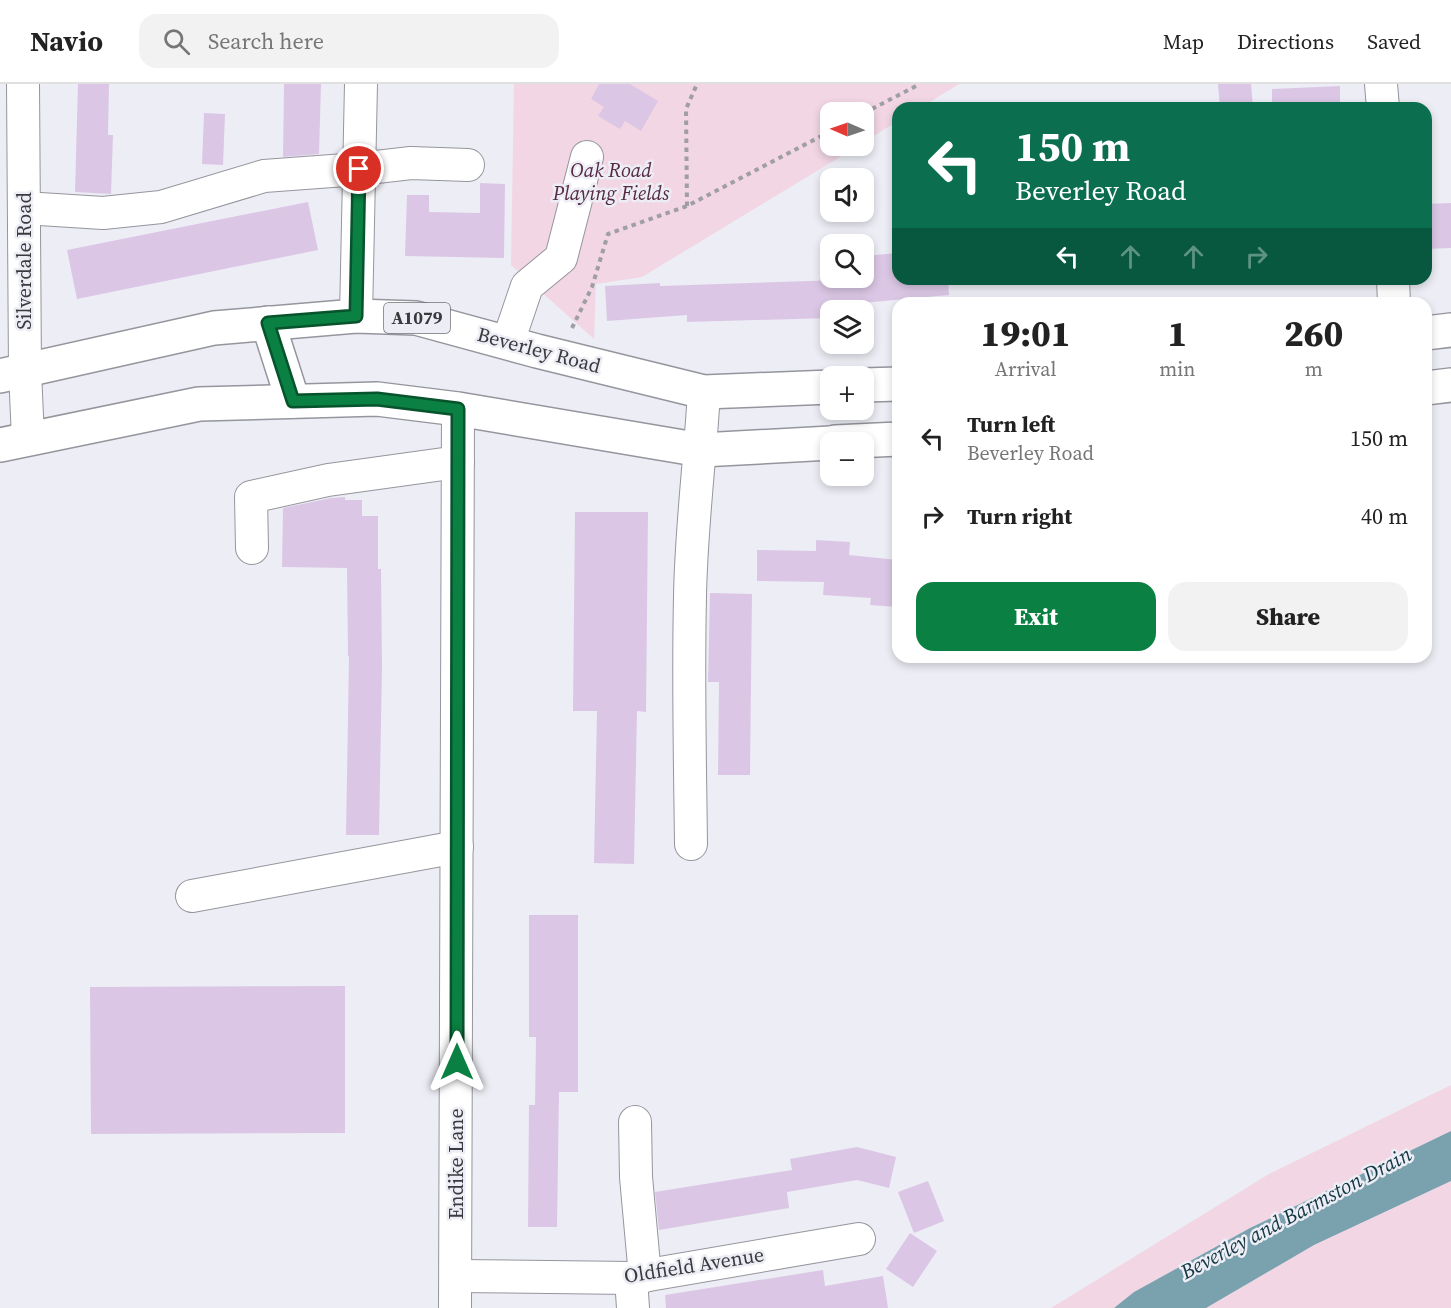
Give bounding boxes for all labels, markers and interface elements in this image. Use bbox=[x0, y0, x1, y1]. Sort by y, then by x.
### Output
search box bbox=[139, 14, 559, 68]
text: Navio bbox=[30, 22, 103, 60]
icon: search bbox=[160, 25, 193, 58]
text: Search here bbox=[208, 26, 324, 56]
text: Map bbox=[1163, 27, 1204, 56]
text: Directions bbox=[1237, 27, 1334, 56]
text: Saved bbox=[1367, 27, 1421, 56]
north arrow bbox=[820, 102, 874, 156]
map controls bbox=[820, 102, 874, 486]
text: 150 m bbox=[1015, 117, 1130, 175]
icon: left bbox=[916, 126, 994, 204]
pin bbox=[333, 143, 384, 194]
icon: arrive bbox=[342, 152, 375, 185]
park label: Oak Road Playing Fields bbox=[552, 156, 670, 207]
button: sound bbox=[820, 168, 874, 222]
text: Beverley Road bbox=[1015, 172, 1186, 209]
street label: Silverdale Road bbox=[10, 192, 38, 330]
button: search bbox=[820, 234, 874, 288]
icon: left bbox=[1051, 240, 1084, 273]
icon: ahead bbox=[1114, 240, 1147, 273]
icon: ahead bbox=[1177, 240, 1210, 273]
icon: right bbox=[1240, 240, 1273, 273]
button: layers bbox=[820, 300, 874, 354]
road number: A1079 bbox=[384, 303, 450, 333]
text: 19:01 bbox=[981, 309, 1071, 358]
text: 1 bbox=[1167, 309, 1187, 358]
text: 260 bbox=[1284, 309, 1343, 358]
street label: Beverley Road bbox=[474, 320, 605, 380]
text: Arrival bbox=[995, 355, 1057, 383]
text: min bbox=[1159, 355, 1195, 383]
text: m bbox=[1305, 355, 1323, 383]
button: + bbox=[820, 366, 874, 420]
text: Turn left bbox=[967, 409, 1055, 439]
icon: left bbox=[916, 422, 949, 455]
text: 150 m bbox=[1350, 423, 1408, 453]
button: − bbox=[820, 432, 874, 486]
text: Beverley Road bbox=[967, 439, 1094, 467]
icon: right bbox=[916, 500, 949, 533]
text: Turn right bbox=[967, 501, 1072, 531]
text: 40 m bbox=[1361, 501, 1408, 531]
button: Exit bbox=[916, 582, 1156, 651]
button: Share bbox=[1168, 582, 1408, 651]
position arrow bbox=[425, 1030, 489, 1094]
street label: Endike Lane bbox=[442, 1108, 470, 1220]
water label: Beverley and Barmston Drain bbox=[1174, 1139, 1417, 1286]
street label: Oldfield Avenue bbox=[622, 1240, 766, 1290]

